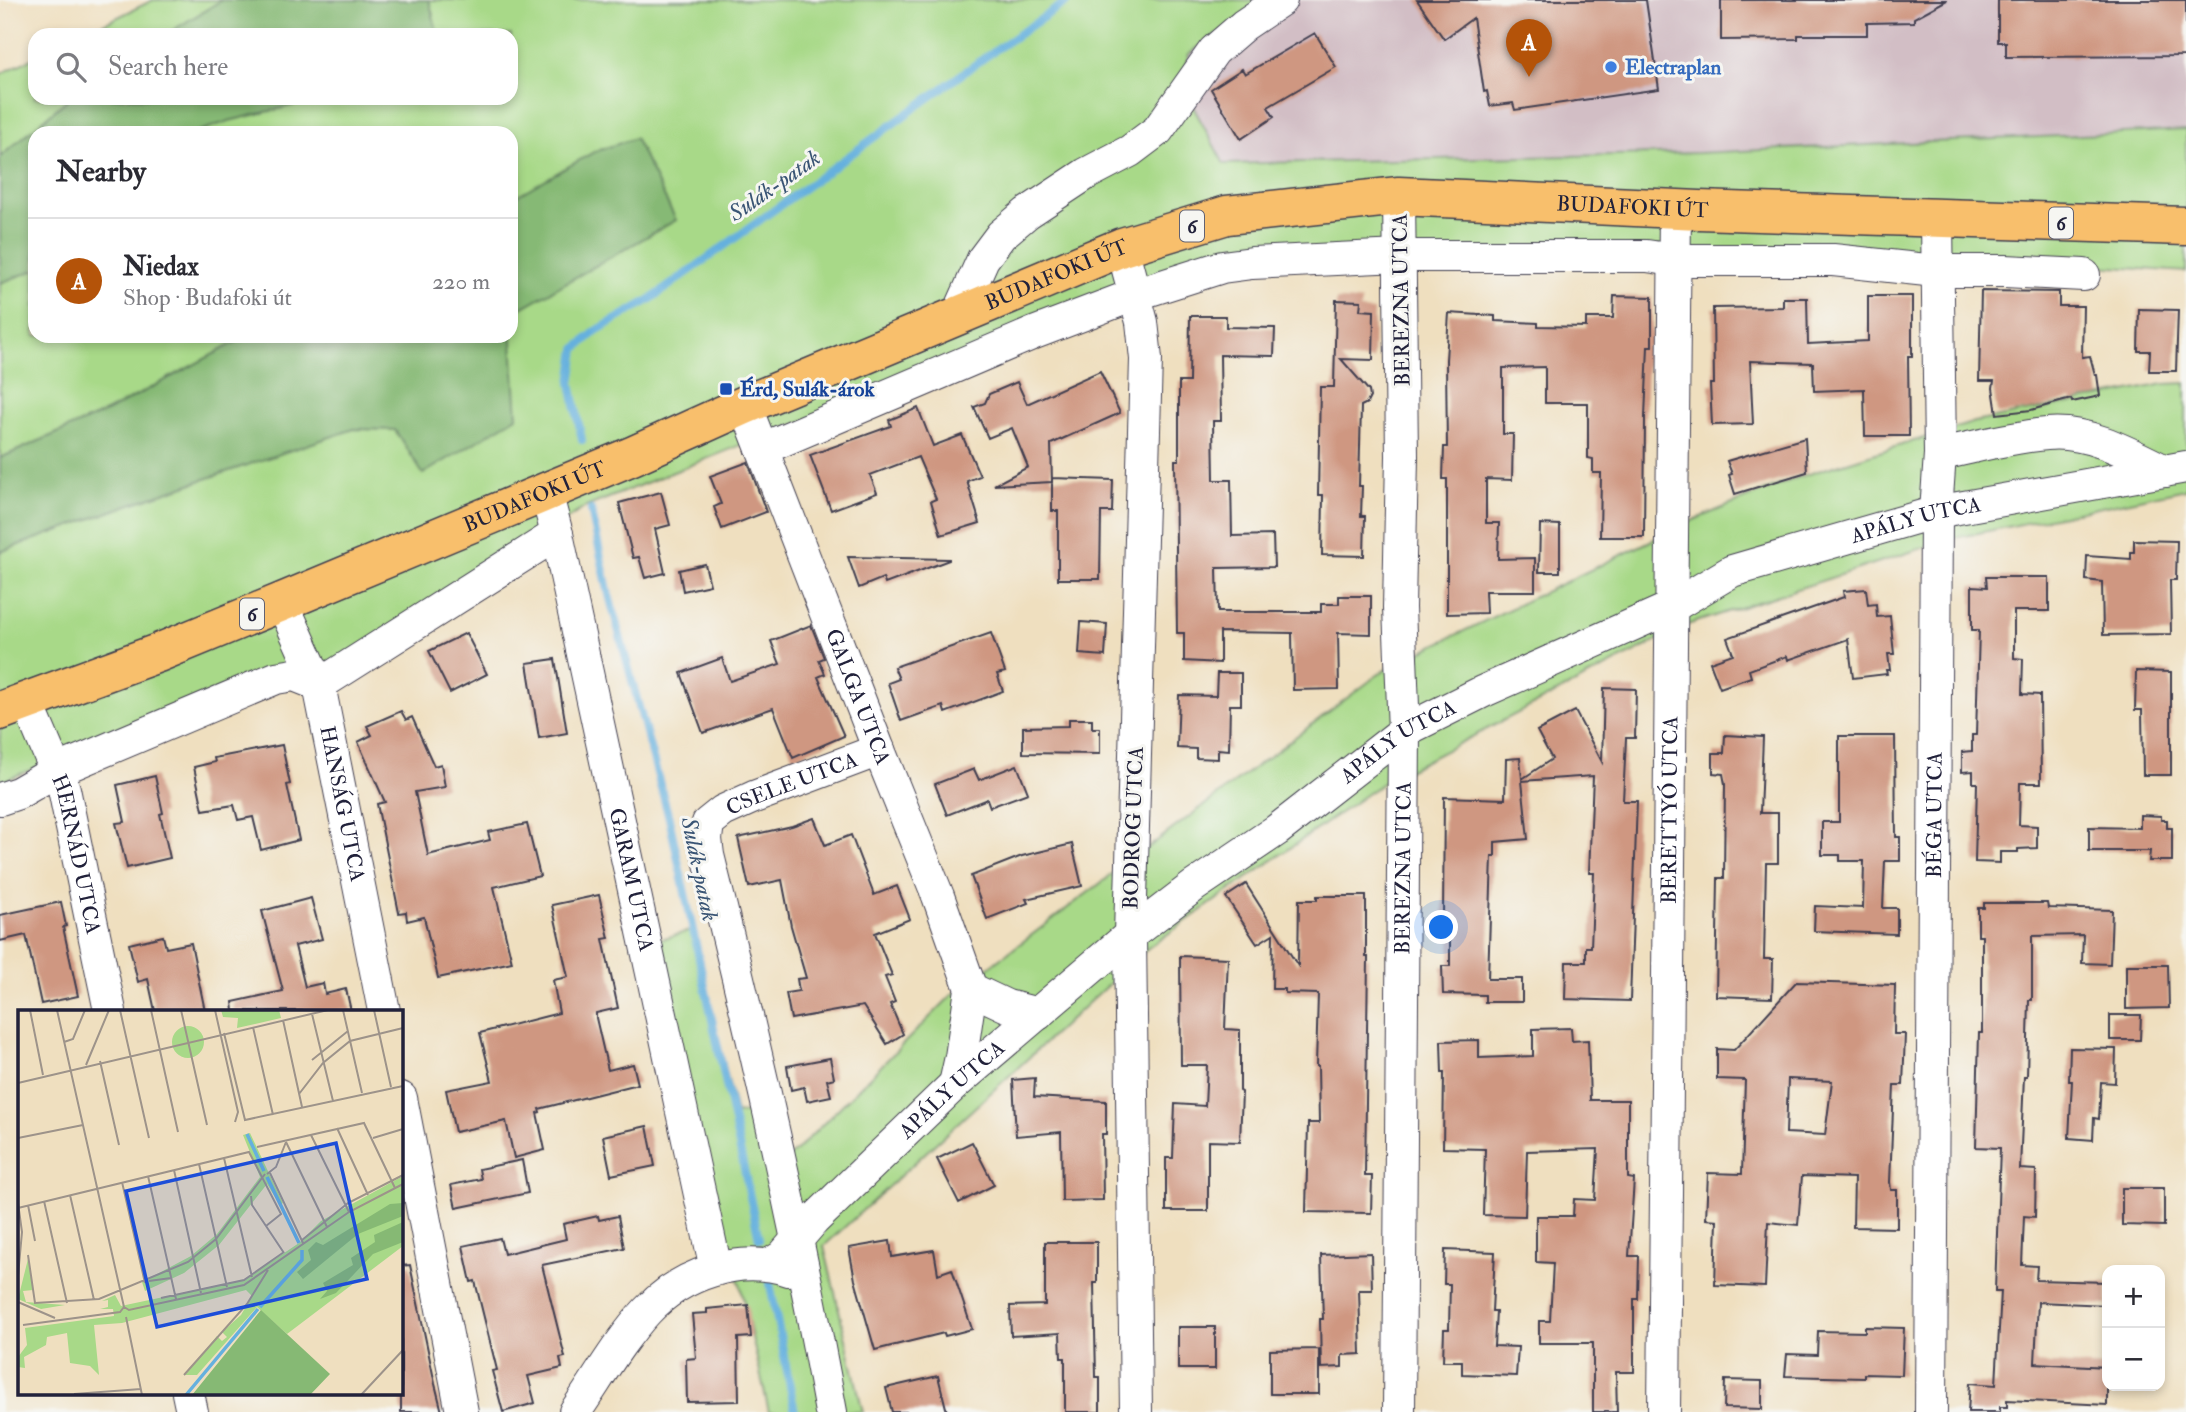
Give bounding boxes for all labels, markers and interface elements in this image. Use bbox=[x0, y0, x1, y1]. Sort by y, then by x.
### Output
pin: A bbox=[1506, 19, 1552, 77]
search box bbox=[28, 28, 518, 105]
icon: search bbox=[52, 48, 90, 86]
text: Search here bbox=[108, 51, 228, 83]
place label: Electraplan bbox=[1625, 54, 1721, 81]
marker: Electraplan bbox=[1603, 59, 1619, 75]
water label: Sulák-patak bbox=[722, 143, 826, 228]
text: Nearby bbox=[56, 153, 146, 190]
street label: BUDAFOKI ÚT bbox=[1556, 190, 1709, 224]
road number: 6 bbox=[2049, 208, 2073, 238]
road number: 6 bbox=[1180, 210, 1204, 242]
street label: BEREZNA UTCA bbox=[1386, 213, 1417, 387]
street label: BUDAFOKI ÚT bbox=[981, 233, 1132, 317]
text: Niedax bbox=[123, 251, 199, 283]
text: A bbox=[72, 267, 86, 296]
text: 220 m bbox=[432, 267, 490, 296]
text: Shop · Budafoki út bbox=[123, 283, 292, 312]
place label: Érd, Sulák-árok bbox=[740, 376, 875, 403]
marker: Érd, Sulák-árok bbox=[718, 381, 734, 397]
street label: BUDAFOKI ÚT bbox=[459, 455, 611, 539]
street label: APÁLY UTCA bbox=[1847, 491, 1983, 550]
road number: 6 bbox=[240, 598, 264, 629]
street label: GALGA UTCA bbox=[819, 625, 897, 769]
street label: APÁLY UTCA bbox=[1334, 694, 1460, 790]
street label: BERETTYÓ UTCA bbox=[1656, 716, 1684, 904]
street label: HANSÁG UTCA bbox=[313, 724, 371, 884]
street label: CSELE UTCA bbox=[722, 746, 861, 822]
street label: BODROG UTCA bbox=[1117, 746, 1150, 910]
street label: BÉGA UTCA bbox=[1921, 752, 1949, 878]
street label: HERNÁD UTCA bbox=[45, 770, 107, 937]
street label: BEREZNA UTCA bbox=[1389, 781, 1418, 955]
street label: GARAM UTCA bbox=[603, 805, 660, 954]
water label: Sulák-patak bbox=[674, 813, 725, 924]
your location bbox=[1424, 910, 1458, 944]
inset map bbox=[18, 1010, 402, 1394]
street label: APÁLY UTCA bbox=[893, 1035, 1010, 1145]
map controls bbox=[2102, 1265, 2165, 1391]
button: + bbox=[2102, 1265, 2165, 1328]
button: − bbox=[2102, 1328, 2165, 1391]

